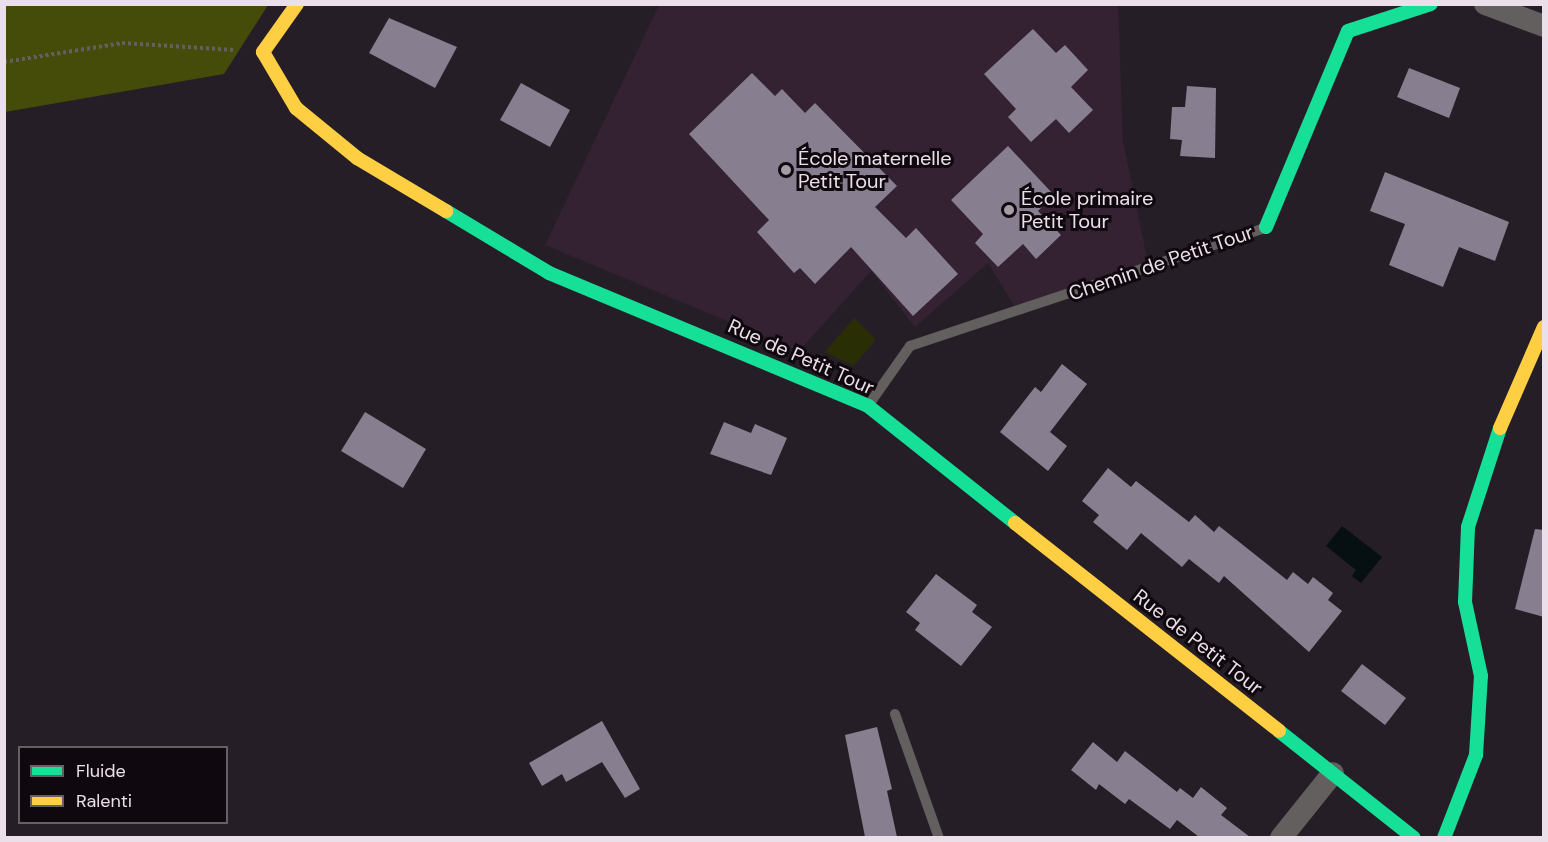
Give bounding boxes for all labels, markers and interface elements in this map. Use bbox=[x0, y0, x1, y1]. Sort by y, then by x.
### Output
place label: École maternelle Petit Tour bbox=[798, 146, 952, 193]
marker: École maternelle Petit Tour bbox=[779, 163, 793, 177]
place label: École primaire Petit Tour bbox=[1021, 186, 1153, 233]
marker: École primaire Petit Tour bbox=[1002, 203, 1016, 217]
street label: Chemin de Petit Tour bbox=[1065, 220, 1257, 306]
street label: Rue de Petit Tour bbox=[724, 314, 878, 400]
street label: Rue de Petit Tour bbox=[1129, 584, 1267, 700]
legend bbox=[18, 746, 228, 824]
text: Fluide bbox=[76, 759, 126, 783]
text: Ralenti bbox=[76, 789, 132, 813]

